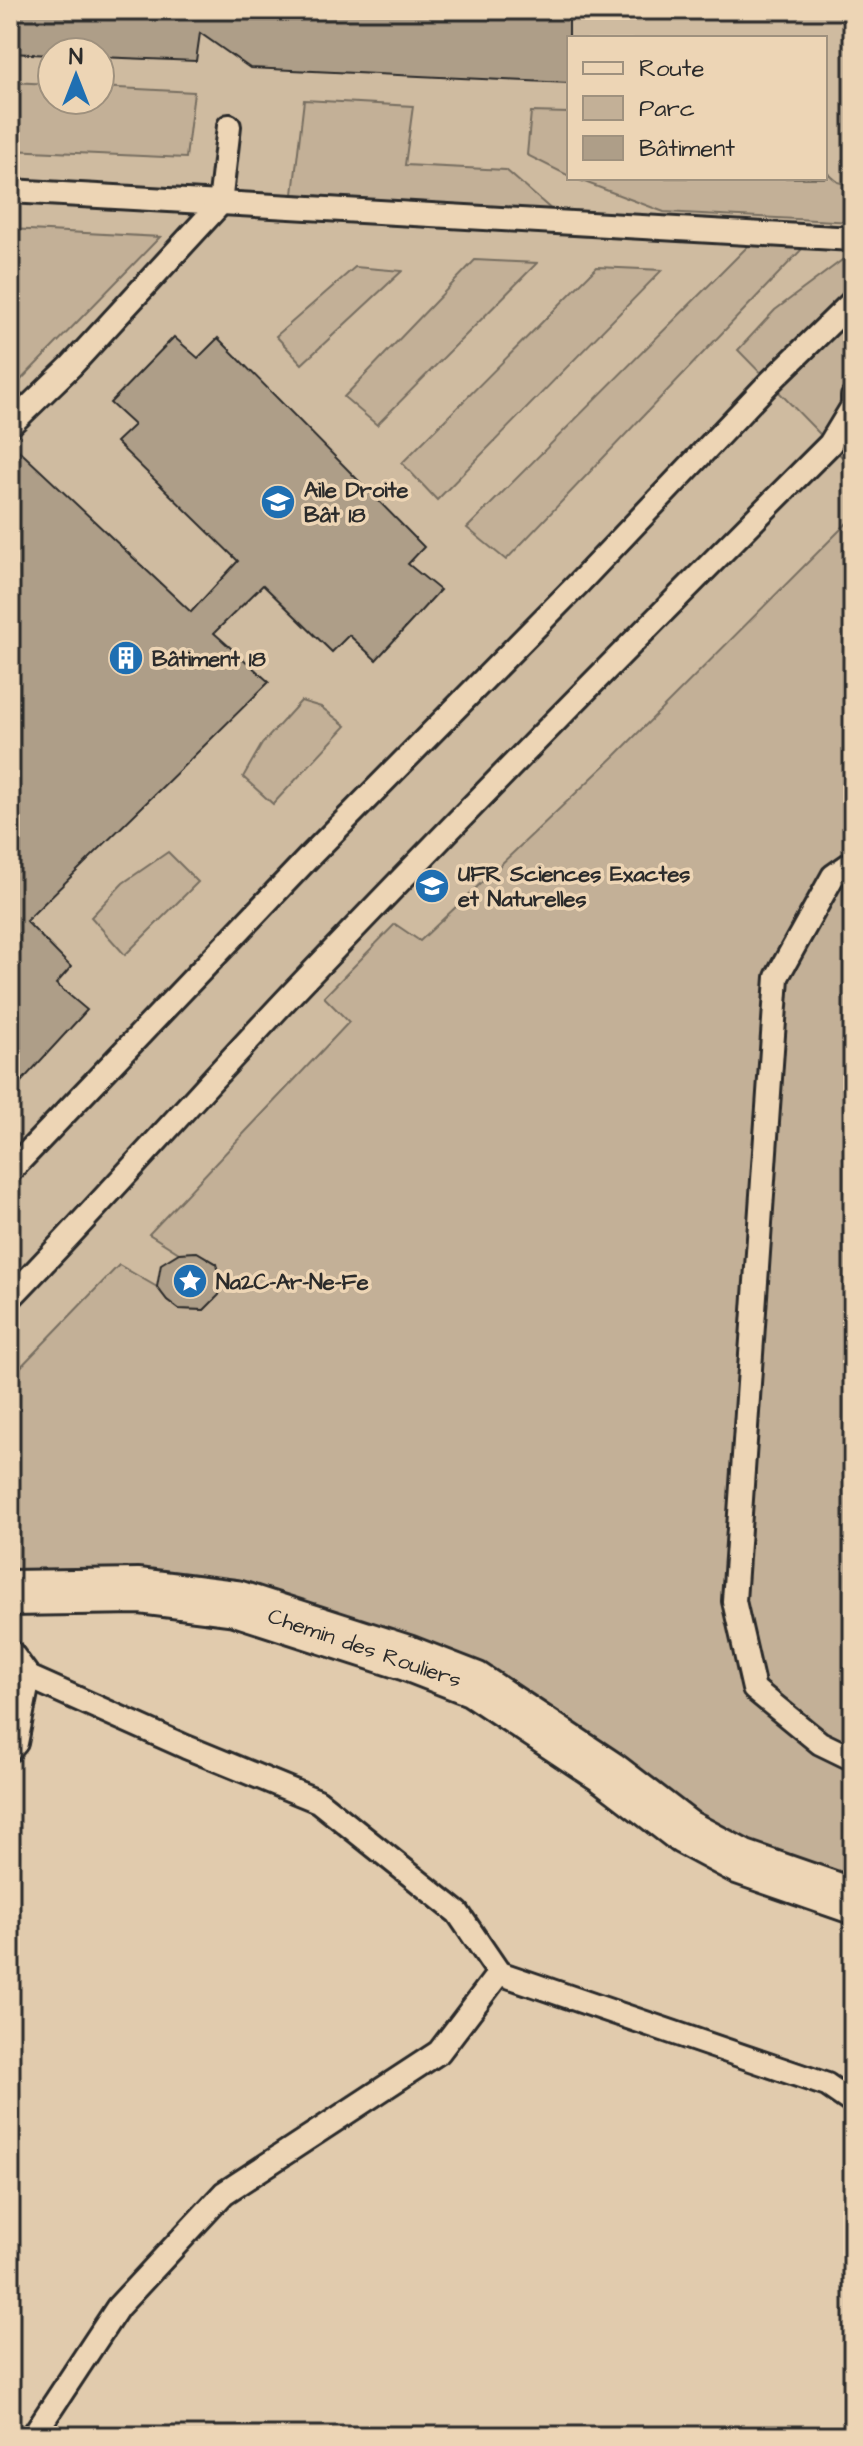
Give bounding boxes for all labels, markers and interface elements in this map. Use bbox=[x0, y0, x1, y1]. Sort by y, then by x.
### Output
north arrow bbox=[36, 36, 116, 116]
legend bbox=[567, 36, 827, 180]
text: N bbox=[69, 42, 83, 73]
text: Route bbox=[639, 52, 705, 86]
text: Parc bbox=[639, 92, 695, 126]
text: Bâtiment bbox=[639, 132, 735, 166]
place label: Aile Droite Bât 18 bbox=[304, 475, 409, 531]
school or university icon: Aile Droite Bât 18 bbox=[259, 483, 297, 521]
building icon: Bâtiment 18 bbox=[107, 639, 145, 677]
place label: Bâtiment 18 bbox=[152, 644, 267, 675]
place label: UFR Sciences Exactes et Naturelles bbox=[458, 859, 690, 915]
school or university icon: UFR Sciences Exactes et Naturelles bbox=[413, 867, 451, 905]
place icon: Na2C-Ar-Ne-Fe bbox=[171, 1262, 209, 1300]
place label: Na2C-Ar-Ne-Fe bbox=[216, 1267, 369, 1298]
street label: Chemin des Rouliers bbox=[264, 1601, 465, 1696]

